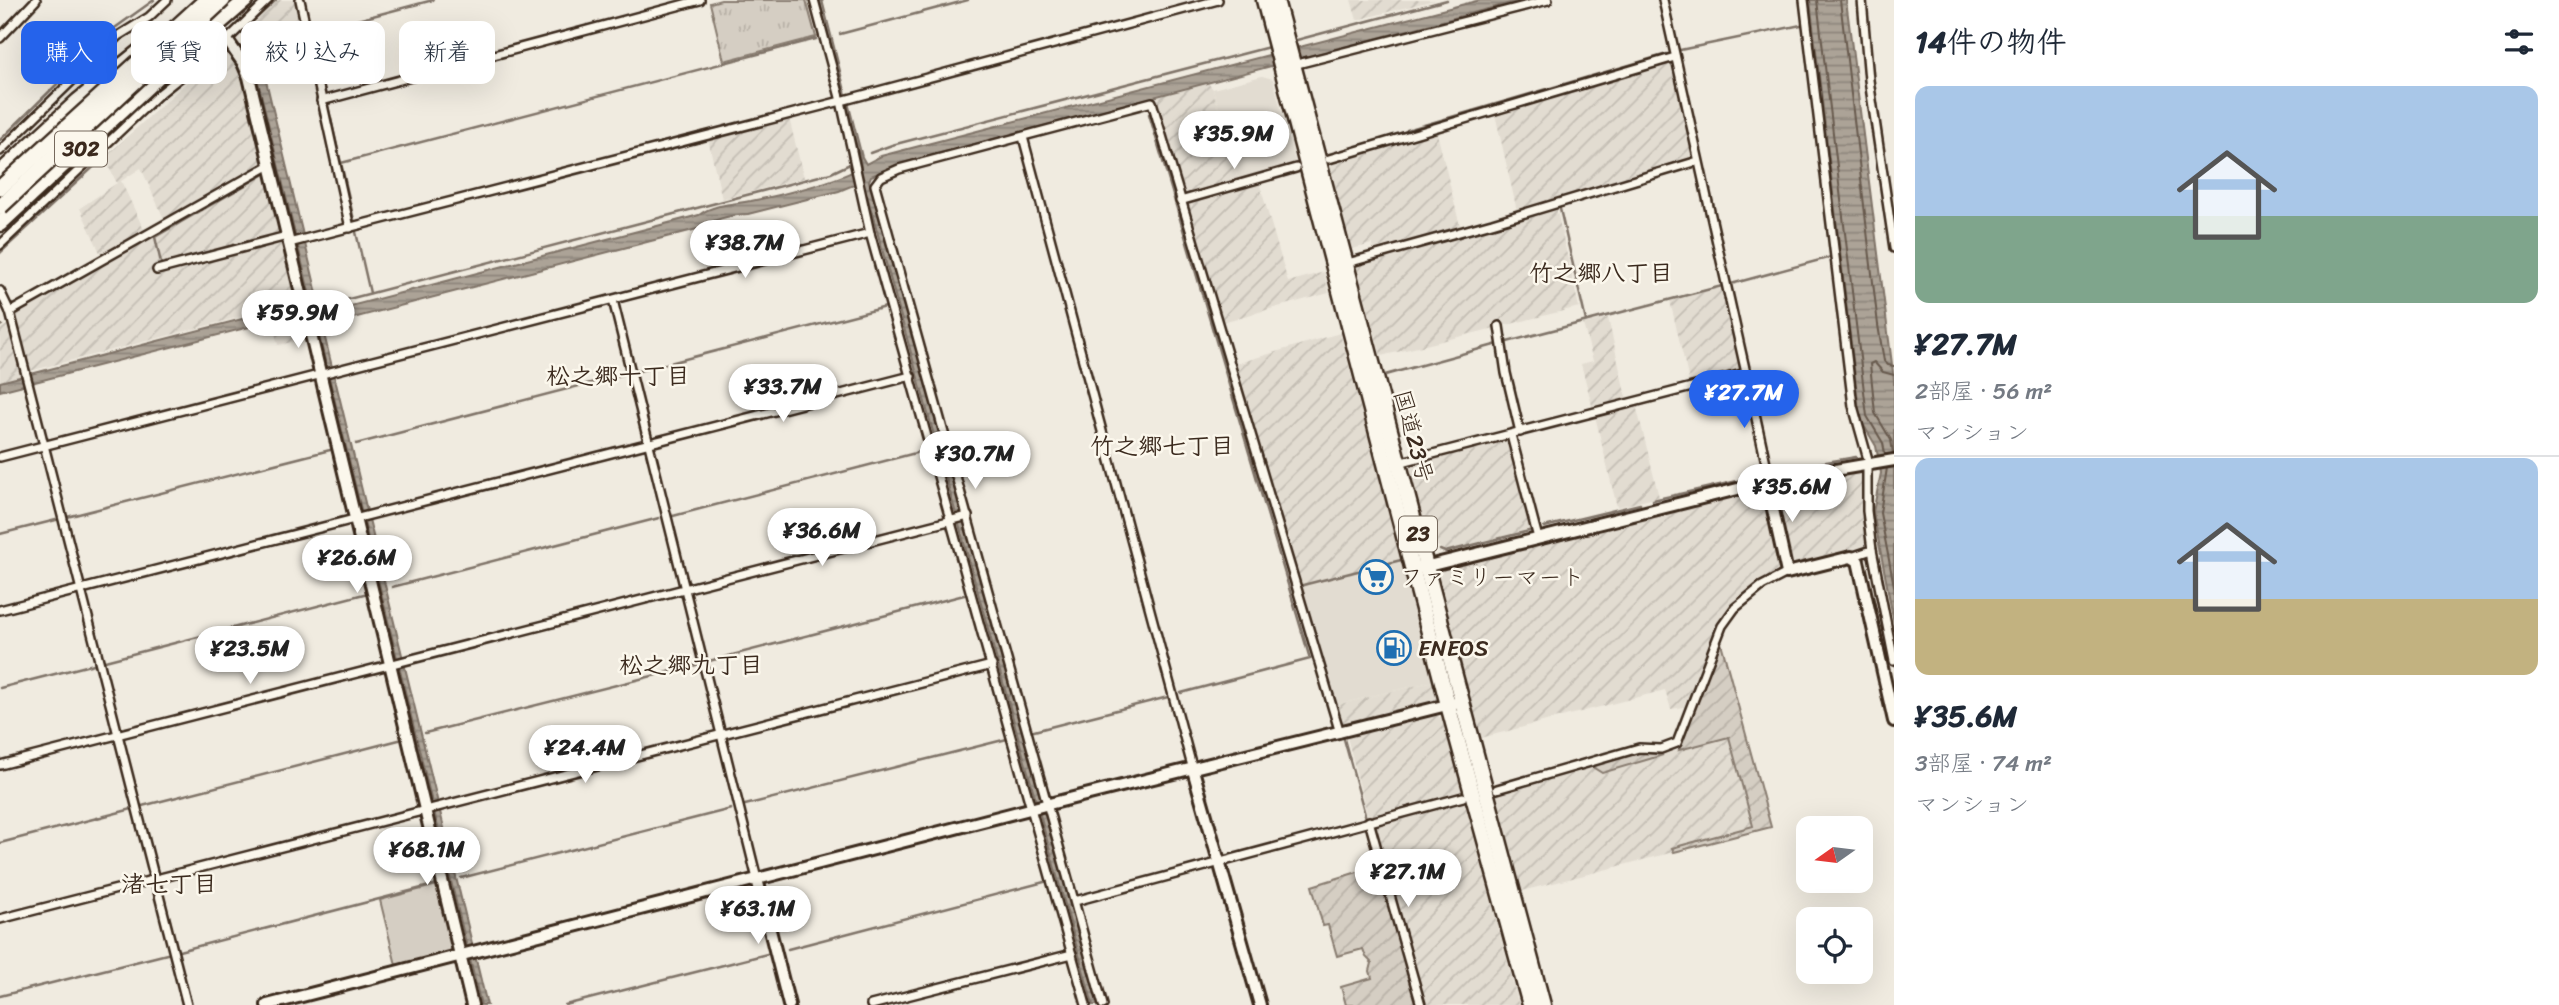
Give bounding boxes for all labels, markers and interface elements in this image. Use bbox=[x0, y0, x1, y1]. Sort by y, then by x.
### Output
text: 14件の物件 bbox=[1915, 15, 2067, 69]
chip: 購入 bbox=[21, 21, 117, 84]
chip: 賃貸 bbox=[131, 21, 227, 84]
chip: 絞り込み bbox=[241, 21, 385, 84]
chip: 新着 bbox=[399, 21, 495, 84]
icon: filters bbox=[2500, 23, 2538, 61]
pin: ¥35.9M bbox=[1177, 111, 1291, 171]
text: ¥35.9M bbox=[1194, 113, 1274, 154]
road number: 302 bbox=[55, 132, 107, 166]
icon: home bbox=[2164, 132, 2290, 258]
pin: ¥38.7M bbox=[688, 220, 802, 280]
text: ¥38.7M bbox=[706, 222, 784, 263]
district label: 竹之郷八丁目 bbox=[1529, 252, 1673, 294]
pin: ¥59.9M bbox=[241, 290, 355, 350]
text: ¥59.9M bbox=[258, 292, 338, 333]
text: ¥27.7M bbox=[1915, 317, 2017, 371]
district label: 松之郷十丁目 bbox=[546, 355, 690, 397]
pin: ¥33.7M bbox=[726, 364, 840, 424]
text: ¥33.7M bbox=[745, 366, 821, 407]
pin: ¥27.7M bbox=[1687, 370, 1801, 430]
text: 2部屋 · 56 m² bbox=[1915, 371, 2052, 412]
text: ¥27.7M bbox=[1705, 372, 1783, 413]
street label: 国道23号 bbox=[1381, 385, 1446, 487]
text: マンション bbox=[1915, 412, 2029, 453]
district label: 竹之郷七丁目 bbox=[1090, 425, 1234, 467]
pin: ¥30.7M bbox=[918, 432, 1032, 491]
text: ¥30.7M bbox=[936, 433, 1014, 474]
pin: ¥35.6M bbox=[1735, 464, 1849, 524]
text: ¥35.6M bbox=[1753, 466, 1831, 507]
icon: home bbox=[2164, 504, 2290, 630]
pin: ¥36.6M bbox=[765, 508, 879, 568]
text: ¥36.6M bbox=[783, 510, 861, 551]
road number: 23 bbox=[1399, 516, 1437, 552]
pin: ¥26.6M bbox=[300, 536, 414, 595]
text: ¥26.6M bbox=[318, 537, 396, 578]
place label: ファミリーマート bbox=[1400, 557, 1584, 598]
supermarket icon: ファミリーマート bbox=[1357, 558, 1395, 596]
pin: ¥23.5M bbox=[193, 626, 307, 686]
text: ¥23.5M bbox=[211, 628, 289, 669]
place label: ENEOS bbox=[1418, 628, 1489, 669]
fuel station icon: ENEOS bbox=[1375, 629, 1413, 667]
district label: 松之郷九丁目 bbox=[619, 644, 763, 686]
text: ¥35.6M bbox=[1915, 689, 2017, 743]
pin: ¥24.4M bbox=[528, 726, 642, 785]
text: ¥24.4M bbox=[545, 727, 625, 768]
text: 3部屋 · 74 m² bbox=[1915, 743, 2052, 784]
text: マンション bbox=[1915, 784, 2029, 825]
north arrow bbox=[1796, 816, 1872, 892]
map controls bbox=[1796, 816, 1873, 984]
pin: ¥68.1M bbox=[370, 828, 484, 887]
text: ¥68.1M bbox=[389, 829, 465, 870]
pin: ¥27.1M bbox=[1351, 850, 1465, 909]
text: ¥27.1M bbox=[1371, 851, 1445, 892]
district label: 渚七丁目 bbox=[121, 863, 217, 905]
pin: ¥63.1M bbox=[701, 886, 815, 946]
text: ¥63.1M bbox=[721, 888, 795, 929]
button: locate bbox=[1796, 907, 1873, 984]

